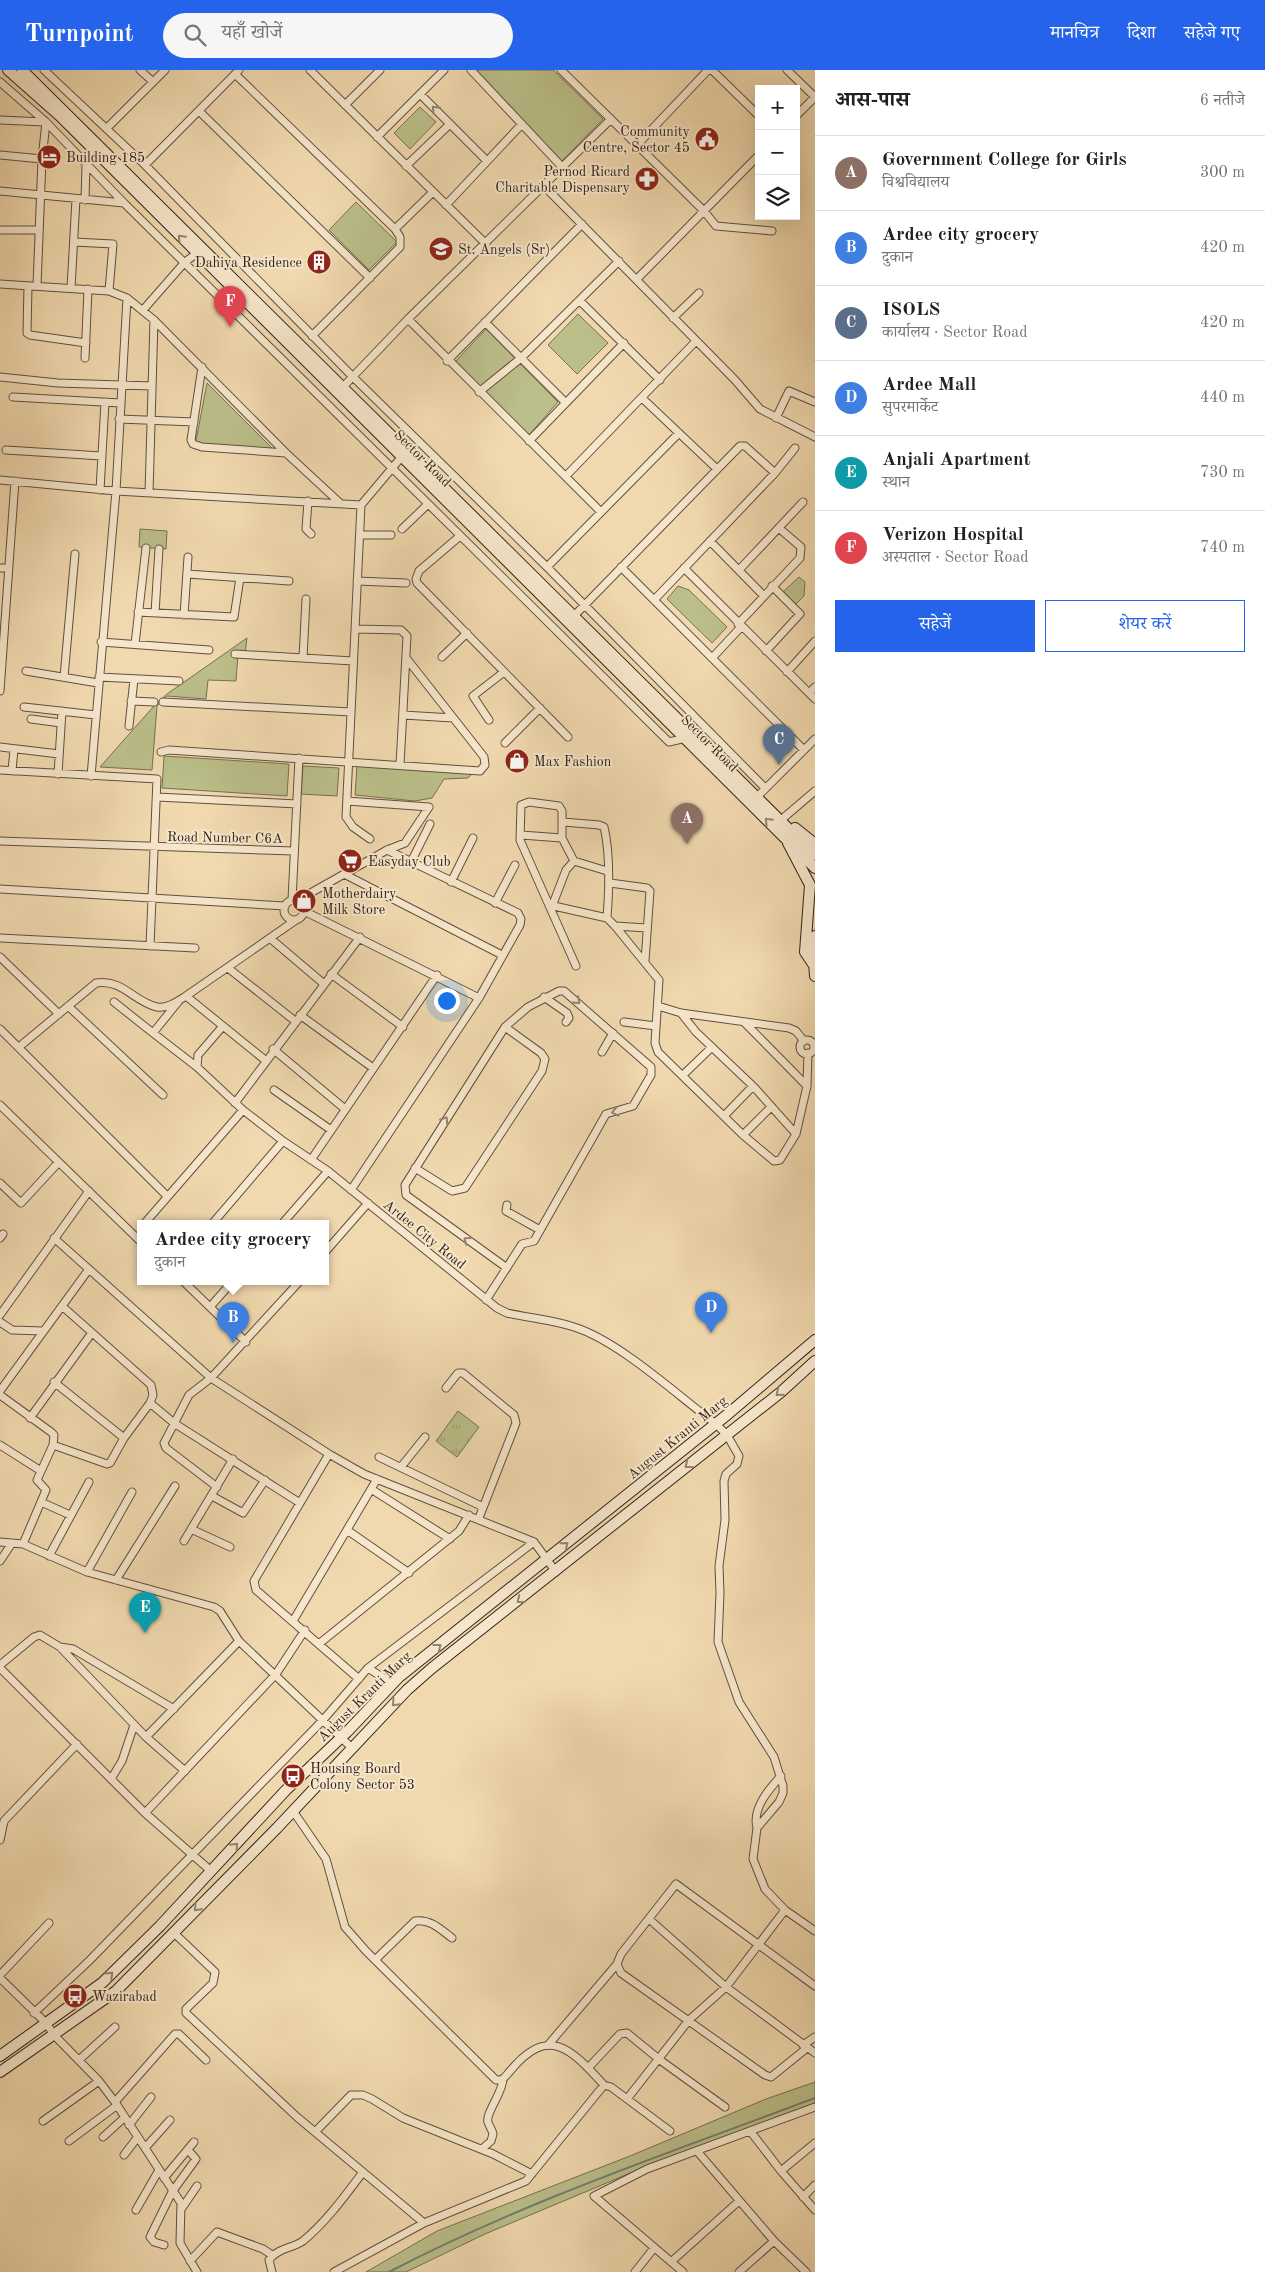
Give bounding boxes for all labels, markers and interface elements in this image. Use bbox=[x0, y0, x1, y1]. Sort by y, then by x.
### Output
search box bbox=[163, 13, 513, 58]
icon: search bbox=[181, 21, 209, 49]
text: Turnpoint bbox=[25, 23, 133, 47]
text: यहाँ खोजें bbox=[221, 24, 282, 43]
text: मानचित्र bbox=[1050, 24, 1099, 42]
text: दिशा bbox=[1127, 24, 1156, 42]
text: सहेजे गए bbox=[1184, 24, 1240, 42]
map controls bbox=[755, 85, 800, 220]
button: + bbox=[755, 85, 800, 130]
text: आस-पास bbox=[835, 90, 910, 111]
text: 6 नतीजे bbox=[1200, 93, 1245, 109]
one-way arrow bbox=[432, 106, 441, 115]
place label: Community Centre, Sector 45 bbox=[583, 125, 691, 155]
public building icon: Community Centre, Sector 45 bbox=[694, 126, 720, 152]
button: − bbox=[755, 130, 800, 175]
hotel icon: Building 185 bbox=[36, 144, 62, 170]
place label: Building 185 bbox=[66, 151, 145, 165]
text: Government College for Girls bbox=[882, 151, 1127, 170]
place label: Pernod Ricard Charitable Dispensary bbox=[495, 165, 631, 195]
text: A bbox=[845, 165, 857, 181]
text: 300 m bbox=[1200, 165, 1245, 181]
pharmacy icon: Pernod Ricard Charitable Dispensary bbox=[634, 166, 660, 192]
button: layers bbox=[755, 175, 800, 220]
text: विश्वविद्यालय bbox=[882, 175, 949, 191]
text: Ardee city grocery bbox=[882, 226, 1039, 245]
one-way arrow bbox=[178, 235, 187, 244]
school or university icon: St. Angels (Sr) bbox=[428, 236, 454, 262]
text: B bbox=[845, 240, 857, 256]
text: 420 m bbox=[1200, 240, 1245, 256]
place label: St. Angels (Sr) bbox=[458, 243, 550, 257]
building icon: Dahiya Residence bbox=[306, 249, 332, 275]
text: दुकान bbox=[882, 250, 913, 266]
place label: Dahiya Residence bbox=[195, 256, 302, 270]
pin: F bbox=[214, 286, 246, 327]
text: ISOLS bbox=[882, 301, 940, 320]
text: C bbox=[846, 315, 856, 331]
text: 420 m bbox=[1200, 315, 1245, 331]
text: कार्यालय · Sector Road bbox=[882, 325, 1028, 341]
text: Ardee Mall bbox=[882, 376, 976, 395]
text: D bbox=[845, 390, 857, 406]
text: 440 m bbox=[1200, 390, 1245, 406]
text: सुपरमार्केट bbox=[882, 400, 938, 416]
street label: Sector Road bbox=[391, 428, 453, 490]
text: Anjali Apartment bbox=[882, 451, 1031, 470]
text: E bbox=[845, 465, 857, 481]
text: 730 m bbox=[1200, 465, 1245, 481]
text: स्थान bbox=[882, 475, 910, 491]
text: Verizon Hospital bbox=[882, 526, 1024, 545]
text: F bbox=[846, 540, 856, 556]
text: 740 m bbox=[1200, 540, 1245, 556]
text: अस्पताल · Sector Road bbox=[882, 550, 1029, 566]
button: सहेजें bbox=[835, 600, 1035, 652]
button: शेयर करें bbox=[1045, 600, 1245, 652]
street label: Sector Road bbox=[678, 713, 740, 775]
pin: C bbox=[763, 724, 795, 765]
shop icon: Max Fashion bbox=[504, 748, 530, 774]
place label: Max Fashion bbox=[534, 755, 612, 769]
pin: A bbox=[671, 803, 703, 844]
one-way arrow bbox=[765, 817, 774, 826]
street label: Road Number C6A bbox=[167, 830, 283, 846]
supermarket icon: Easyday Club bbox=[337, 848, 363, 874]
place label: Easyday Club bbox=[368, 855, 451, 869]
place label: Motherdairy Milk Store bbox=[322, 887, 397, 917]
shop icon: Motherdairy Milk Store bbox=[291, 888, 317, 914]
your location bbox=[434, 988, 460, 1014]
one-way arrow bbox=[571, 995, 580, 1004]
one-way arrow bbox=[611, 1106, 620, 1117]
one-way arrow bbox=[439, 1116, 449, 1125]
street label: Ardee City Road bbox=[381, 1198, 468, 1272]
popup bbox=[137, 1220, 329, 1285]
text: Ardee city grocery bbox=[154, 1231, 312, 1250]
one-way arrow bbox=[463, 1237, 473, 1246]
text: दुकान bbox=[154, 1255, 185, 1271]
pin: D bbox=[695, 1292, 727, 1333]
pin: B bbox=[217, 1302, 249, 1343]
one-way arrow bbox=[776, 1388, 785, 1396]
street label: August Kranti Marg bbox=[625, 1393, 730, 1482]
one-way arrow bbox=[684, 1459, 694, 1468]
one-way arrow bbox=[559, 1543, 568, 1551]
pin: E bbox=[129, 1592, 161, 1633]
one-way arrow bbox=[517, 1594, 526, 1603]
one-way arrow bbox=[432, 1644, 441, 1652]
street label: August Kranti Marg bbox=[315, 1649, 414, 1745]
one-way arrow bbox=[392, 1697, 401, 1706]
place label: Housing Board Colony Sector 53 bbox=[310, 1762, 415, 1792]
bus stop icon: Housing Board Colony Sector 53 bbox=[280, 1763, 306, 1789]
one-way arrow bbox=[229, 1842, 238, 1851]
one-way arrow bbox=[194, 1902, 203, 1911]
one-way arrow bbox=[104, 1972, 113, 1981]
bus stop icon: Wazirabad bbox=[62, 1983, 88, 2009]
place label: Wazirabad bbox=[92, 1990, 157, 2004]

